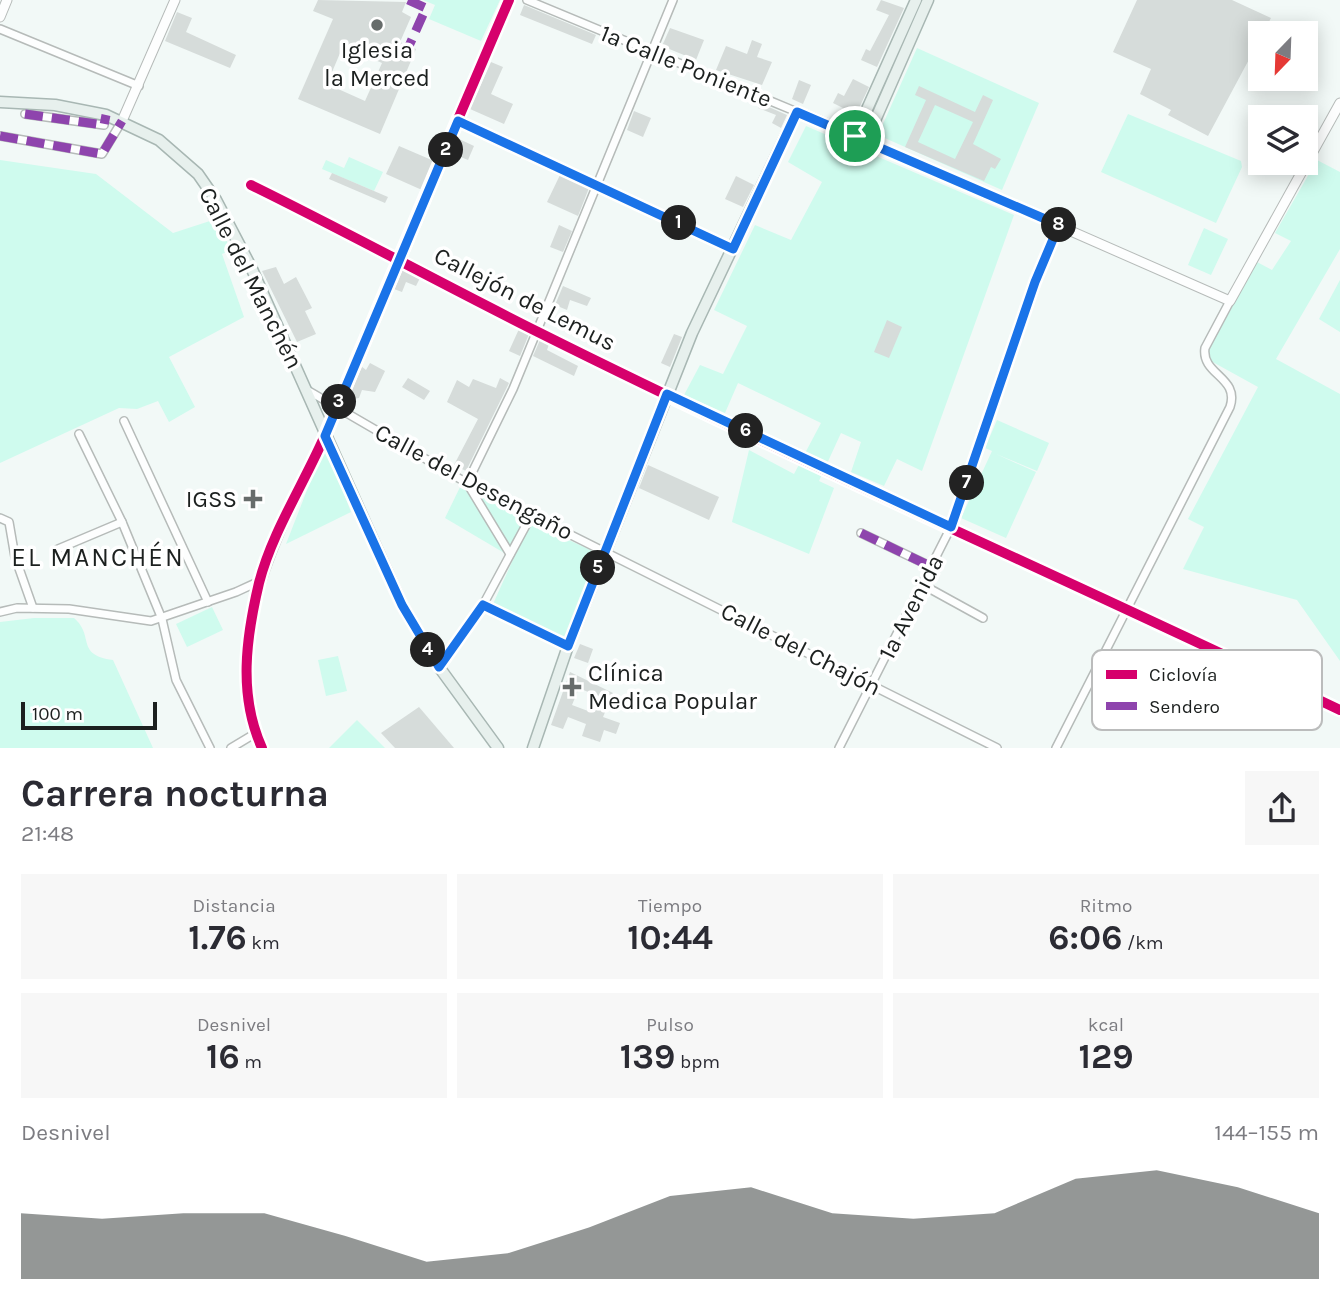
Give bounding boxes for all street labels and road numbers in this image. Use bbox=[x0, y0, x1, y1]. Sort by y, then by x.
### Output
street label: 1a Calle Poniente bbox=[596, 19, 776, 113]
street label: Calle del Manchén bbox=[193, 183, 309, 373]
street label: Callejón de Lemus bbox=[430, 241, 620, 357]
street label: Calle del Desengaño bbox=[370, 418, 578, 546]
street label: 1a Avenida bbox=[873, 550, 949, 664]
street label: Calle del Chajón bbox=[716, 597, 886, 701]

